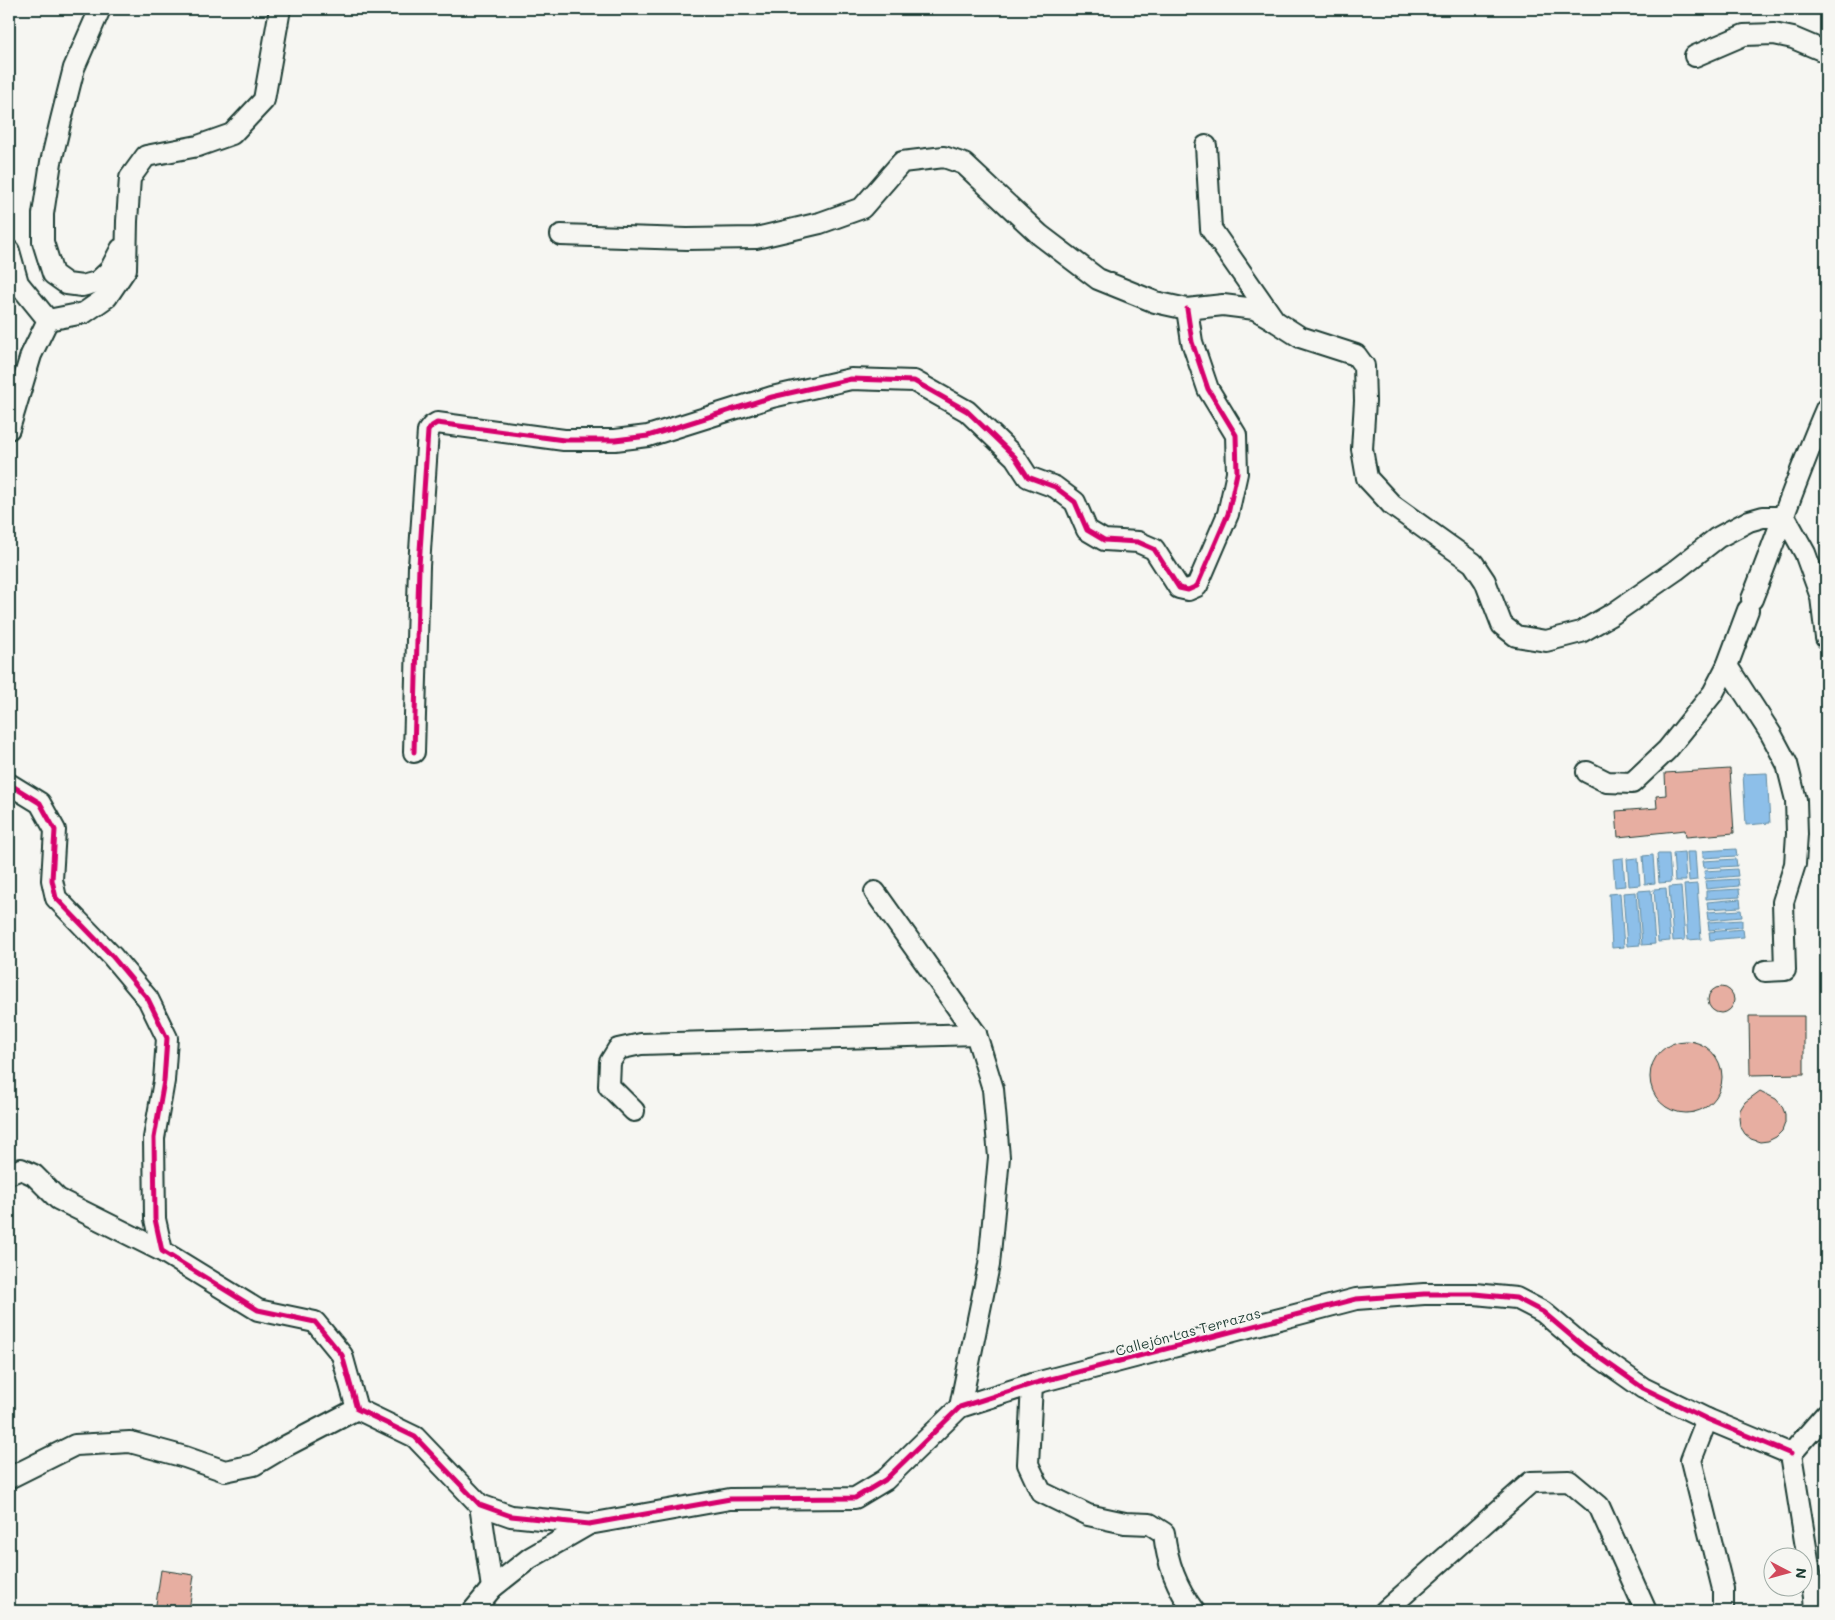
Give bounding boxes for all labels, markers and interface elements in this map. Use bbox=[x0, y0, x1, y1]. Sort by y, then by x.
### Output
street label: Callejón Las Terrazas bbox=[1113, 1303, 1263, 1360]
north arrow bbox=[1762, 1548, 1812, 1598]
text: N bbox=[1791, 1567, 1811, 1580]

